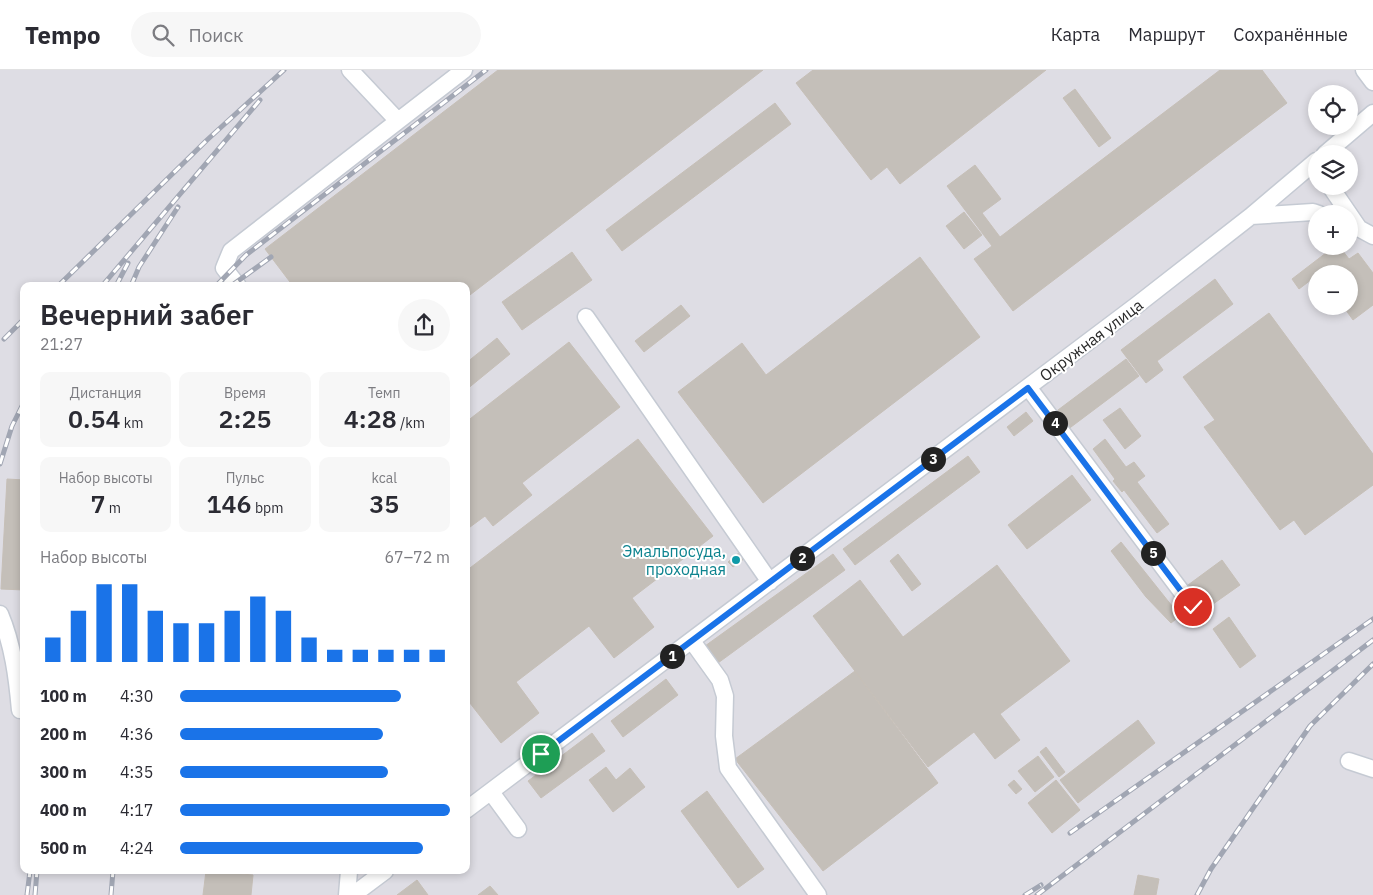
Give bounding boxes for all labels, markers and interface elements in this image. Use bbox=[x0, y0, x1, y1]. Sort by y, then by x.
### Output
search box bbox=[131, 12, 481, 57]
text: Tempo bbox=[25, 19, 101, 51]
icon: search bbox=[149, 21, 177, 49]
text: Поиск bbox=[189, 23, 244, 47]
text: Карта bbox=[1051, 23, 1100, 46]
text: Маршрут bbox=[1128, 23, 1205, 46]
text: Сохранённые bbox=[1233, 23, 1348, 46]
map controls bbox=[1308, 85, 1358, 315]
button: locate bbox=[1308, 85, 1358, 135]
button: layers bbox=[1308, 145, 1358, 195]
button: + bbox=[1308, 205, 1358, 255]
button: − bbox=[1308, 265, 1358, 315]
street label: Окружная улица bbox=[1035, 294, 1147, 385]
text: Вечерний забег bbox=[40, 296, 254, 333]
button: share bbox=[398, 299, 450, 351]
text: 21:27 bbox=[40, 334, 83, 354]
text: Дистанция bbox=[70, 384, 142, 402]
text: Время bbox=[224, 384, 266, 402]
text: Темп bbox=[368, 384, 401, 402]
text: 0.54 bbox=[68, 402, 120, 435]
text: 2:25 bbox=[219, 402, 271, 435]
text: 4:28 bbox=[344, 402, 397, 435]
pin: 4 bbox=[1042, 410, 1068, 436]
text: km bbox=[120, 414, 143, 432]
text: /km bbox=[397, 414, 425, 432]
text: 4 bbox=[1051, 414, 1060, 432]
pin: 3 bbox=[920, 446, 946, 472]
text: 3 bbox=[929, 450, 938, 468]
text: Набор высоты bbox=[59, 469, 153, 487]
text: Пульс bbox=[226, 469, 264, 487]
text: kcal bbox=[372, 469, 397, 487]
text: 7 bbox=[90, 487, 105, 520]
text: 146 bbox=[207, 487, 252, 520]
text: 35 bbox=[369, 487, 399, 520]
text: m bbox=[105, 499, 121, 517]
text: bpm bbox=[252, 499, 283, 517]
pin: 5 bbox=[1140, 540, 1166, 566]
place label: Эмальпосуда, проходная bbox=[622, 541, 726, 579]
text: 5 bbox=[1149, 544, 1158, 562]
pin: 2 bbox=[790, 546, 814, 570]
text: Набор высоты bbox=[40, 547, 147, 567]
text: 67–72 m bbox=[384, 547, 450, 567]
text: 2 bbox=[798, 549, 807, 567]
marker: Эмальпосуда, проходная bbox=[730, 554, 742, 566]
pin bbox=[1172, 586, 1214, 628]
icon: check bbox=[1179, 593, 1207, 621]
pin: 1 bbox=[660, 644, 684, 668]
text: 1 bbox=[668, 647, 677, 665]
text: 100 m bbox=[40, 686, 87, 706]
text: 4:30 bbox=[120, 686, 153, 706]
text: 200 m bbox=[40, 724, 87, 744]
text: 4:36 bbox=[120, 724, 153, 744]
pin bbox=[520, 733, 562, 775]
icon: arrive bbox=[527, 740, 555, 768]
text: 300 m bbox=[40, 762, 87, 782]
text: 4:35 bbox=[120, 762, 153, 782]
text: 400 m bbox=[40, 800, 87, 820]
text: 4:17 bbox=[120, 800, 153, 820]
text: 500 m bbox=[40, 838, 87, 858]
text: 4:24 bbox=[120, 838, 153, 858]

